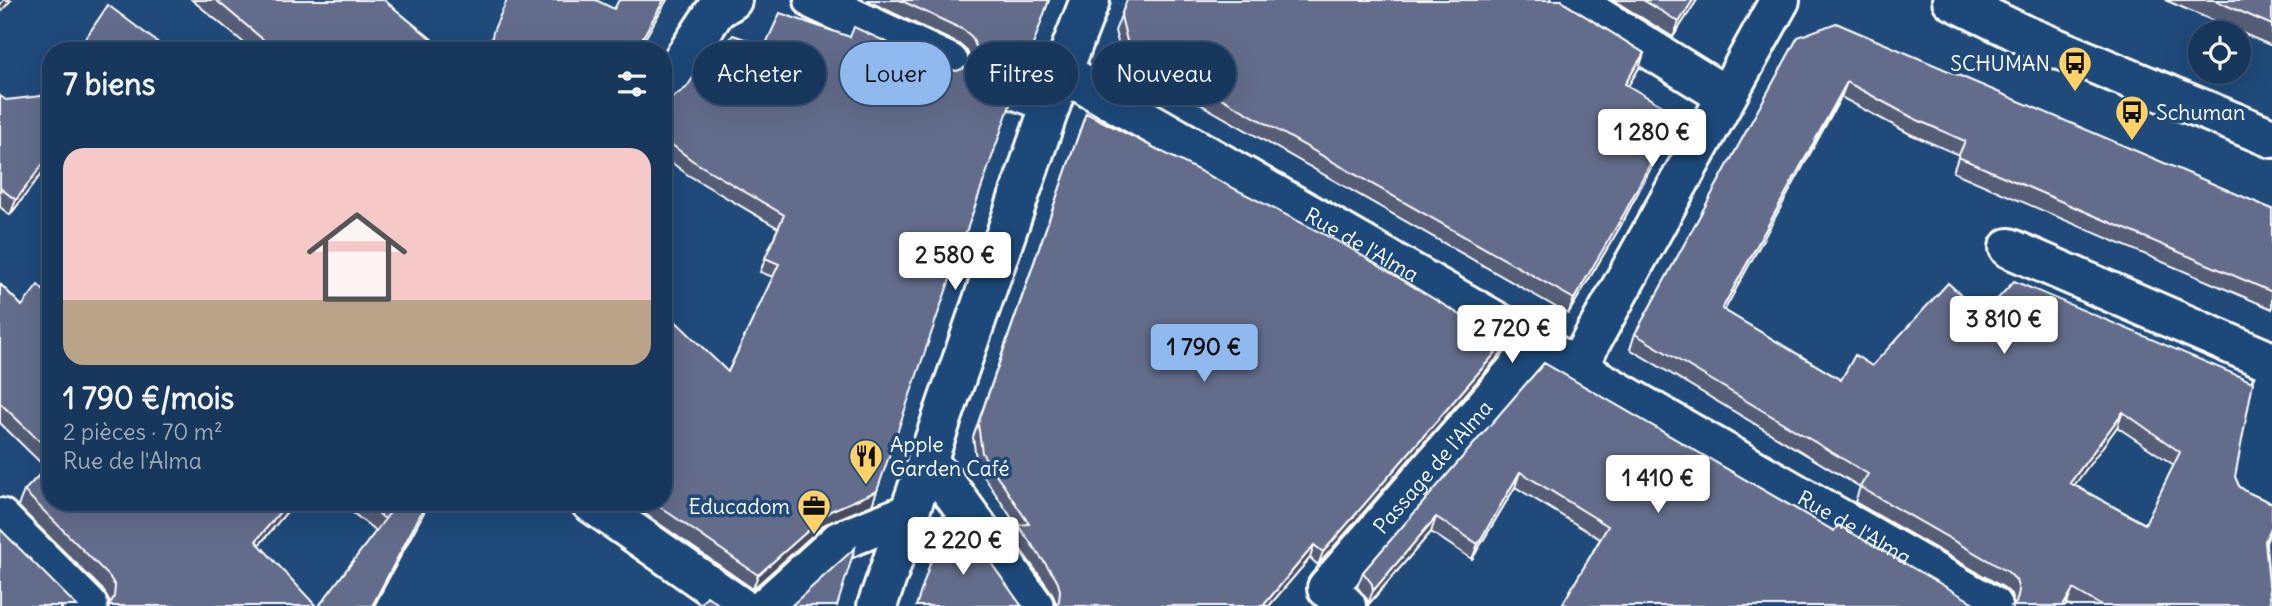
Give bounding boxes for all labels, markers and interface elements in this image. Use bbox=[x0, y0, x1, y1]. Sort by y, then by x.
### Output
map controls bbox=[2188, 21, 2251, 84]
button: locate bbox=[2188, 21, 2251, 84]
chip: Acheter bbox=[693, 42, 826, 105]
chip: Louer bbox=[840, 42, 951, 105]
chip: Filtres bbox=[965, 42, 1078, 105]
chip: Nouveau bbox=[1092, 42, 1236, 105]
bus stop icon: SCHUMAN bbox=[2056, 44, 2094, 93]
place label: SCHUMAN bbox=[1950, 50, 2050, 77]
text: 7 biens bbox=[63, 65, 155, 103]
icon: filters bbox=[613, 65, 651, 103]
bus stop icon: Schuman bbox=[2113, 93, 2151, 142]
place label: Schuman bbox=[2156, 99, 2245, 126]
pin: 1 280 € bbox=[1587, 110, 1717, 169]
text: 1 280 € bbox=[1614, 117, 1690, 146]
icon: home bbox=[294, 194, 420, 320]
street label: Rue de l'Alma bbox=[1300, 201, 1424, 288]
pin: 2 580 € bbox=[890, 232, 1020, 292]
text: 2 580 € bbox=[915, 240, 995, 269]
pin: 3 810 € bbox=[1939, 296, 2069, 356]
text: 3 810 € bbox=[1966, 304, 2042, 333]
pin: 2 720 € bbox=[1447, 306, 1577, 365]
text: 2 720 € bbox=[1473, 313, 1551, 342]
pin: 1 790 € bbox=[1139, 324, 1269, 384]
text: 1 790 € bbox=[1167, 332, 1241, 361]
text: 1 790 €/mois bbox=[63, 379, 234, 417]
street label: Passage de l'Alma bbox=[1367, 394, 1498, 539]
text: 2 pièces · 70 m² bbox=[63, 417, 223, 446]
place label: Apple Garden Café bbox=[890, 431, 1010, 482]
restaurant icon: Apple Garden Café bbox=[847, 437, 885, 486]
text: Rue de l'Alma bbox=[63, 446, 202, 475]
pin: 1 410 € bbox=[1593, 456, 1723, 515]
text: 1 410 € bbox=[1622, 463, 1694, 492]
street label: Rue de l'Alma bbox=[1793, 484, 1916, 570]
office icon: Educadom bbox=[795, 487, 833, 536]
place label: Educadom bbox=[688, 493, 790, 520]
pin: 2 220 € bbox=[898, 518, 1028, 577]
text: 2 220 € bbox=[924, 525, 1002, 554]

